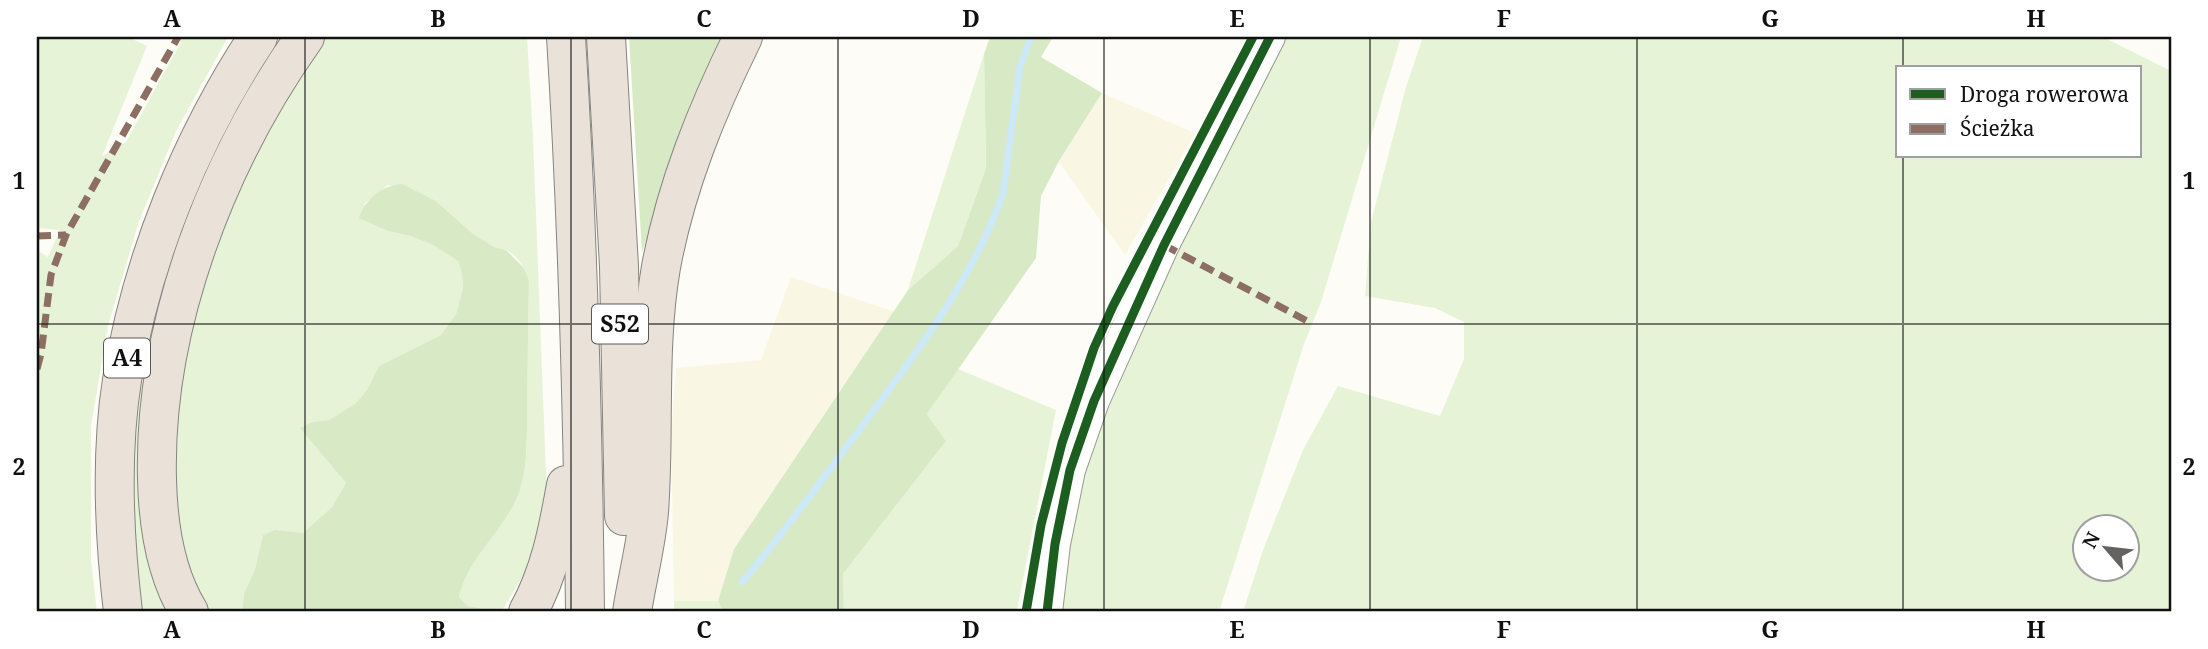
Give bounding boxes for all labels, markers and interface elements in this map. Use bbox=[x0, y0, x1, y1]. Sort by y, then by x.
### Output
text: A bbox=[163, 2, 181, 34]
text: B bbox=[430, 2, 446, 34]
text: C bbox=[696, 2, 712, 34]
text: D bbox=[962, 2, 980, 34]
text: E bbox=[1229, 2, 1245, 34]
text: F bbox=[1497, 2, 1511, 34]
text: G bbox=[1761, 2, 1779, 34]
text: H bbox=[2027, 2, 2046, 34]
legend bbox=[1896, 66, 2142, 158]
text: Droga rowerowa bbox=[1960, 80, 2129, 108]
text: Ścieżka bbox=[1960, 114, 2035, 142]
text: 1 bbox=[13, 164, 26, 196]
text: 1 bbox=[2183, 164, 2196, 196]
road number: S52 bbox=[592, 304, 648, 344]
road number: A4 bbox=[104, 338, 150, 378]
text: 2 bbox=[13, 450, 26, 482]
text: 2 bbox=[2183, 450, 2196, 482]
north arrow bbox=[2072, 512, 2142, 582]
text: N bbox=[2076, 527, 2106, 553]
text: A bbox=[163, 613, 181, 645]
text: B bbox=[430, 613, 446, 645]
text: C bbox=[696, 613, 712, 645]
text: D bbox=[962, 613, 980, 645]
text: E bbox=[1229, 613, 1245, 645]
text: F bbox=[1497, 613, 1511, 645]
text: G bbox=[1761, 613, 1779, 645]
text: H bbox=[2027, 613, 2046, 645]

